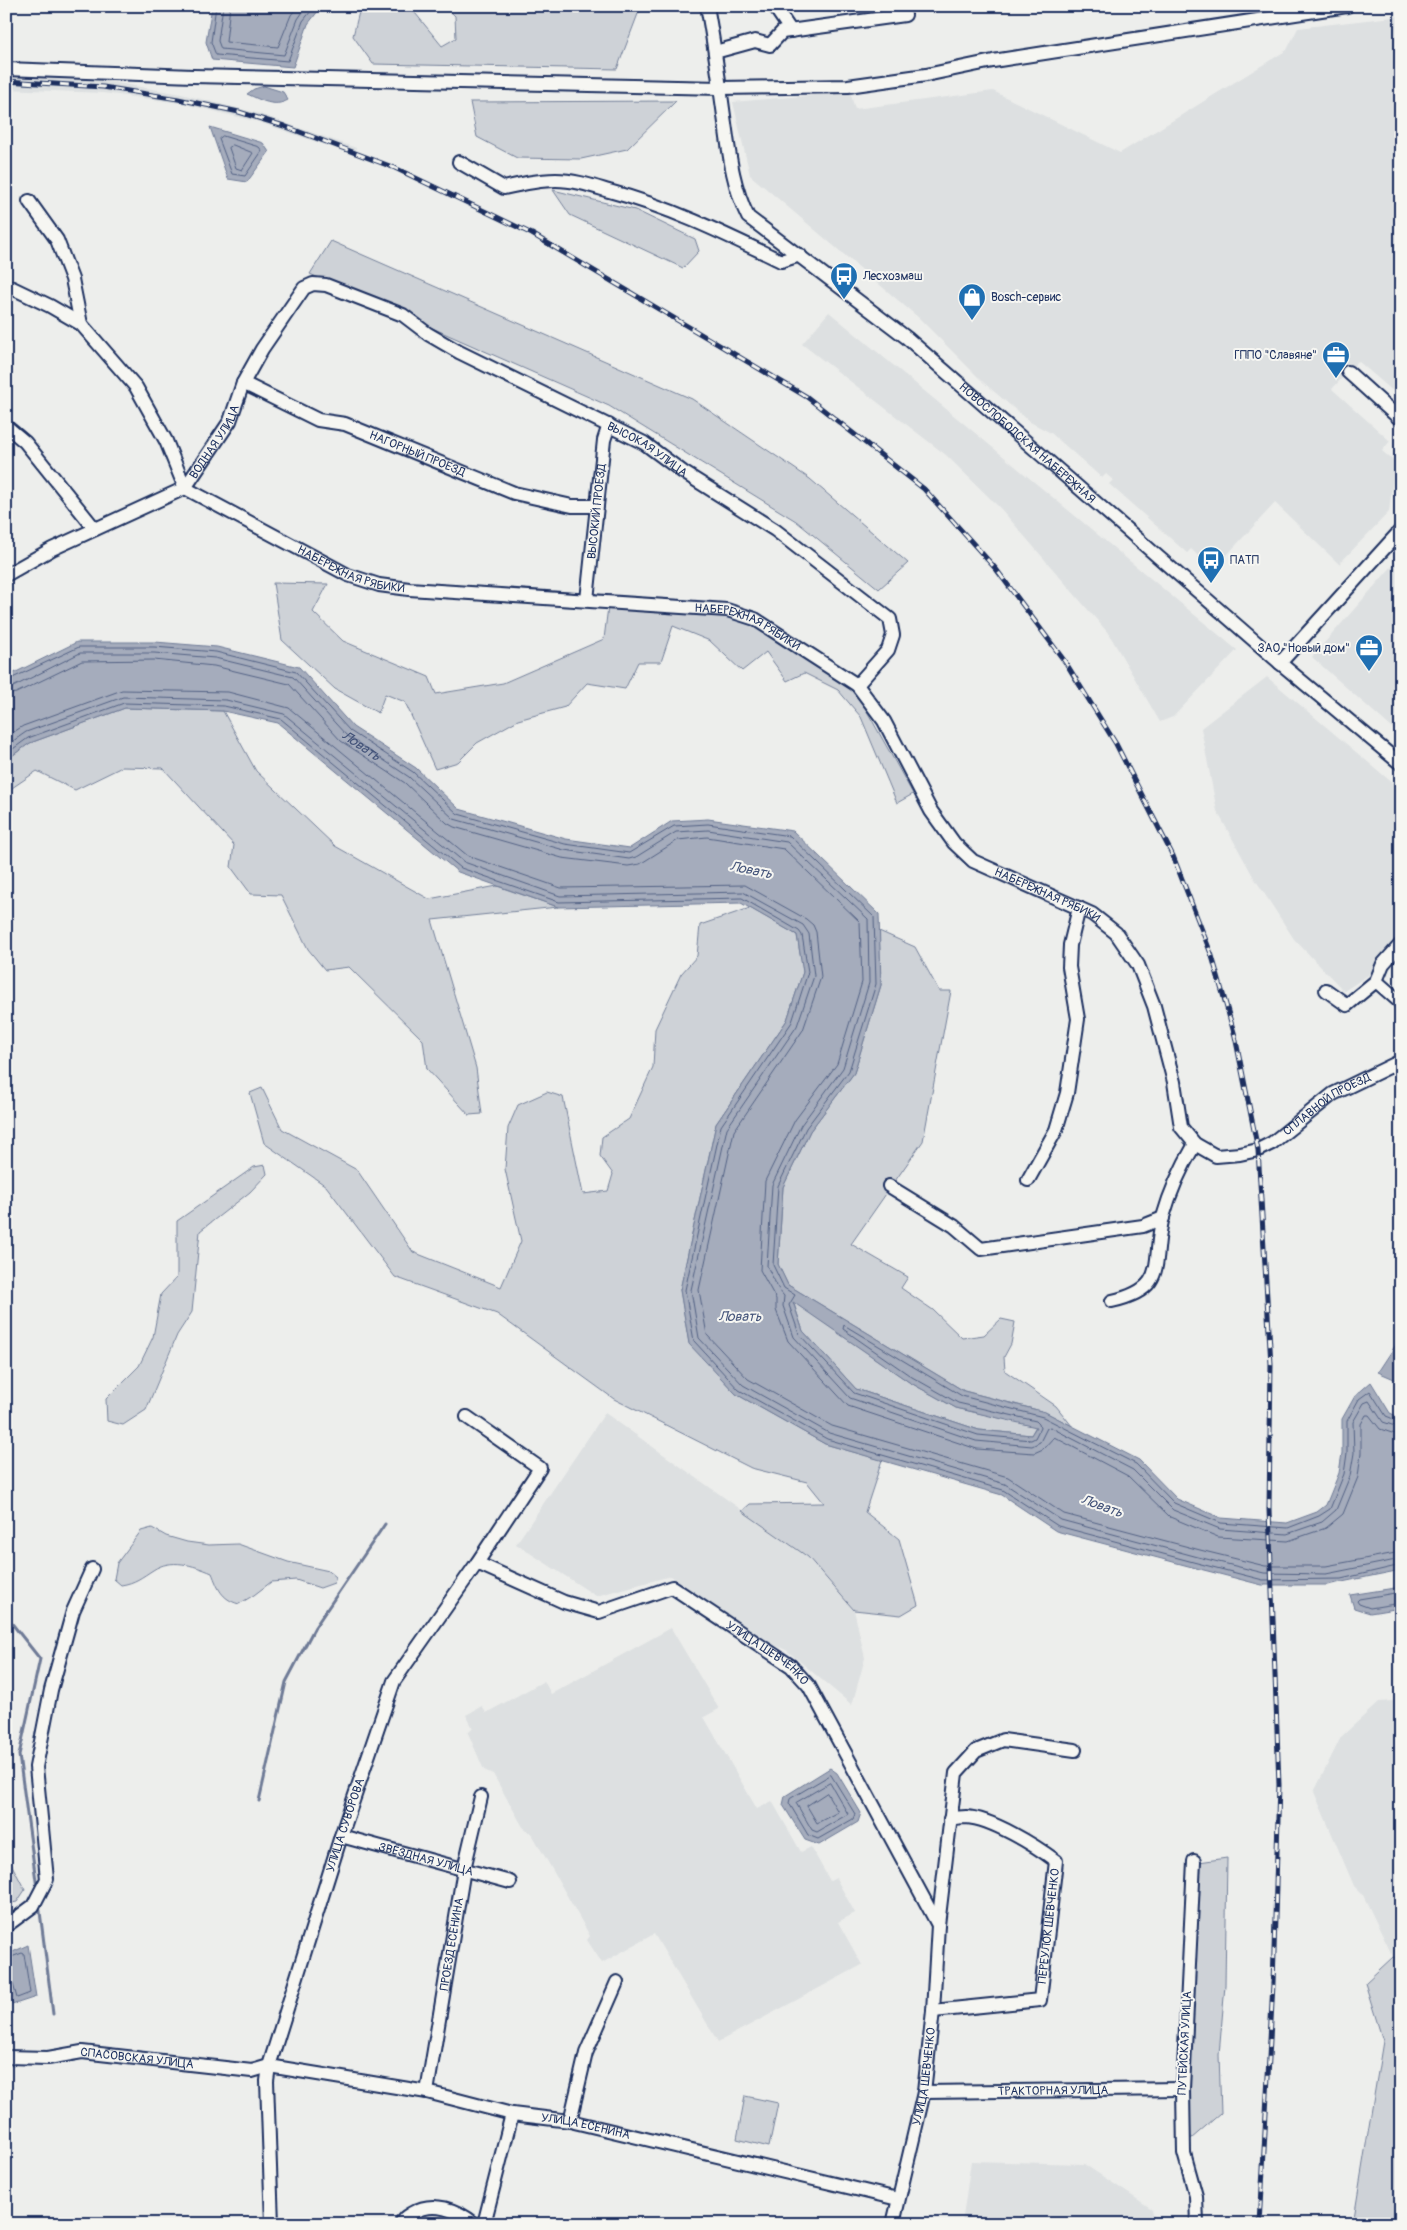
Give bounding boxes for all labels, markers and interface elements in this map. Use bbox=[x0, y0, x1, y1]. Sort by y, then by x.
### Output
bus stop icon: Лесхозмаш bbox=[829, 261, 859, 300]
place label: Лесхозмаш bbox=[862, 269, 922, 284]
shop icon: Bosch-сервис bbox=[957, 282, 987, 321]
place label: Bosch-сервис bbox=[991, 290, 1061, 305]
office icon: ГППО "Славяне" bbox=[1321, 340, 1351, 379]
place label: ГППО "Славяне" bbox=[1234, 348, 1317, 363]
street label: НОВОСЛОБОДСКАЯ НАБЕРЕЖНАЯ bbox=[956, 379, 1099, 506]
street label: ВОДНАЯ УЛИЦА bbox=[186, 403, 243, 482]
street label: ВЫСОКАЯ УЛИЦА bbox=[605, 419, 690, 481]
street label: НАГОРНЫЙ ПРОЕЗД bbox=[367, 427, 468, 480]
street label: ВЫСОКИЙ ПРОЕЗД bbox=[584, 462, 609, 560]
street label: НАБЕРЕЖНАЯ РЯБИКИ bbox=[295, 542, 406, 596]
bus stop icon: ПАТП bbox=[1196, 545, 1226, 584]
place label: ПАТП bbox=[1230, 553, 1259, 568]
street label: НАБЕРЕЖНАЯ РЯБИКИ bbox=[694, 600, 803, 654]
office icon: ЗАО "Новый дом" bbox=[1354, 633, 1384, 672]
place label: ЗАО "Новый дом" bbox=[1257, 641, 1350, 656]
water label: Ловать bbox=[339, 726, 385, 765]
water label: Ловать bbox=[728, 858, 774, 883]
street label: НАБЕРЕЖНАЯ РЯБИКИ bbox=[992, 864, 1104, 925]
street label: СПЛАВНОЙ ПРОЕЗД bbox=[1280, 1069, 1374, 1139]
water label: Ловать bbox=[719, 1308, 762, 1325]
water label: Ловать bbox=[1079, 1491, 1126, 1521]
street label: УЛИЦА ШЕВЧЕНКО bbox=[723, 1618, 812, 1688]
street label: УЛИЦА СУВОРОВА bbox=[323, 1776, 368, 1874]
street label: ЗВЁЗДНАЯ УЛИЦА bbox=[377, 1839, 475, 1879]
street label: ПЕРЕУЛОК ШЕВЧЕНКО bbox=[1034, 1867, 1063, 1984]
street label: ПРОЕЗД ЕСЕНИНА bbox=[436, 1896, 467, 1992]
street label: ПУТЕЙСКАЯ УЛИЦА bbox=[1175, 1990, 1195, 2095]
street label: УЛИЦА ШЕВЧЕНКО bbox=[909, 2026, 939, 2127]
street label: СПАСОВСКАЯ УЛИЦА bbox=[80, 2044, 195, 2072]
street label: ТРАКТОРНАЯ УЛИЦА bbox=[998, 2082, 1109, 2099]
street label: УЛИЦА ЕСЕНИНА bbox=[540, 2110, 632, 2143]

